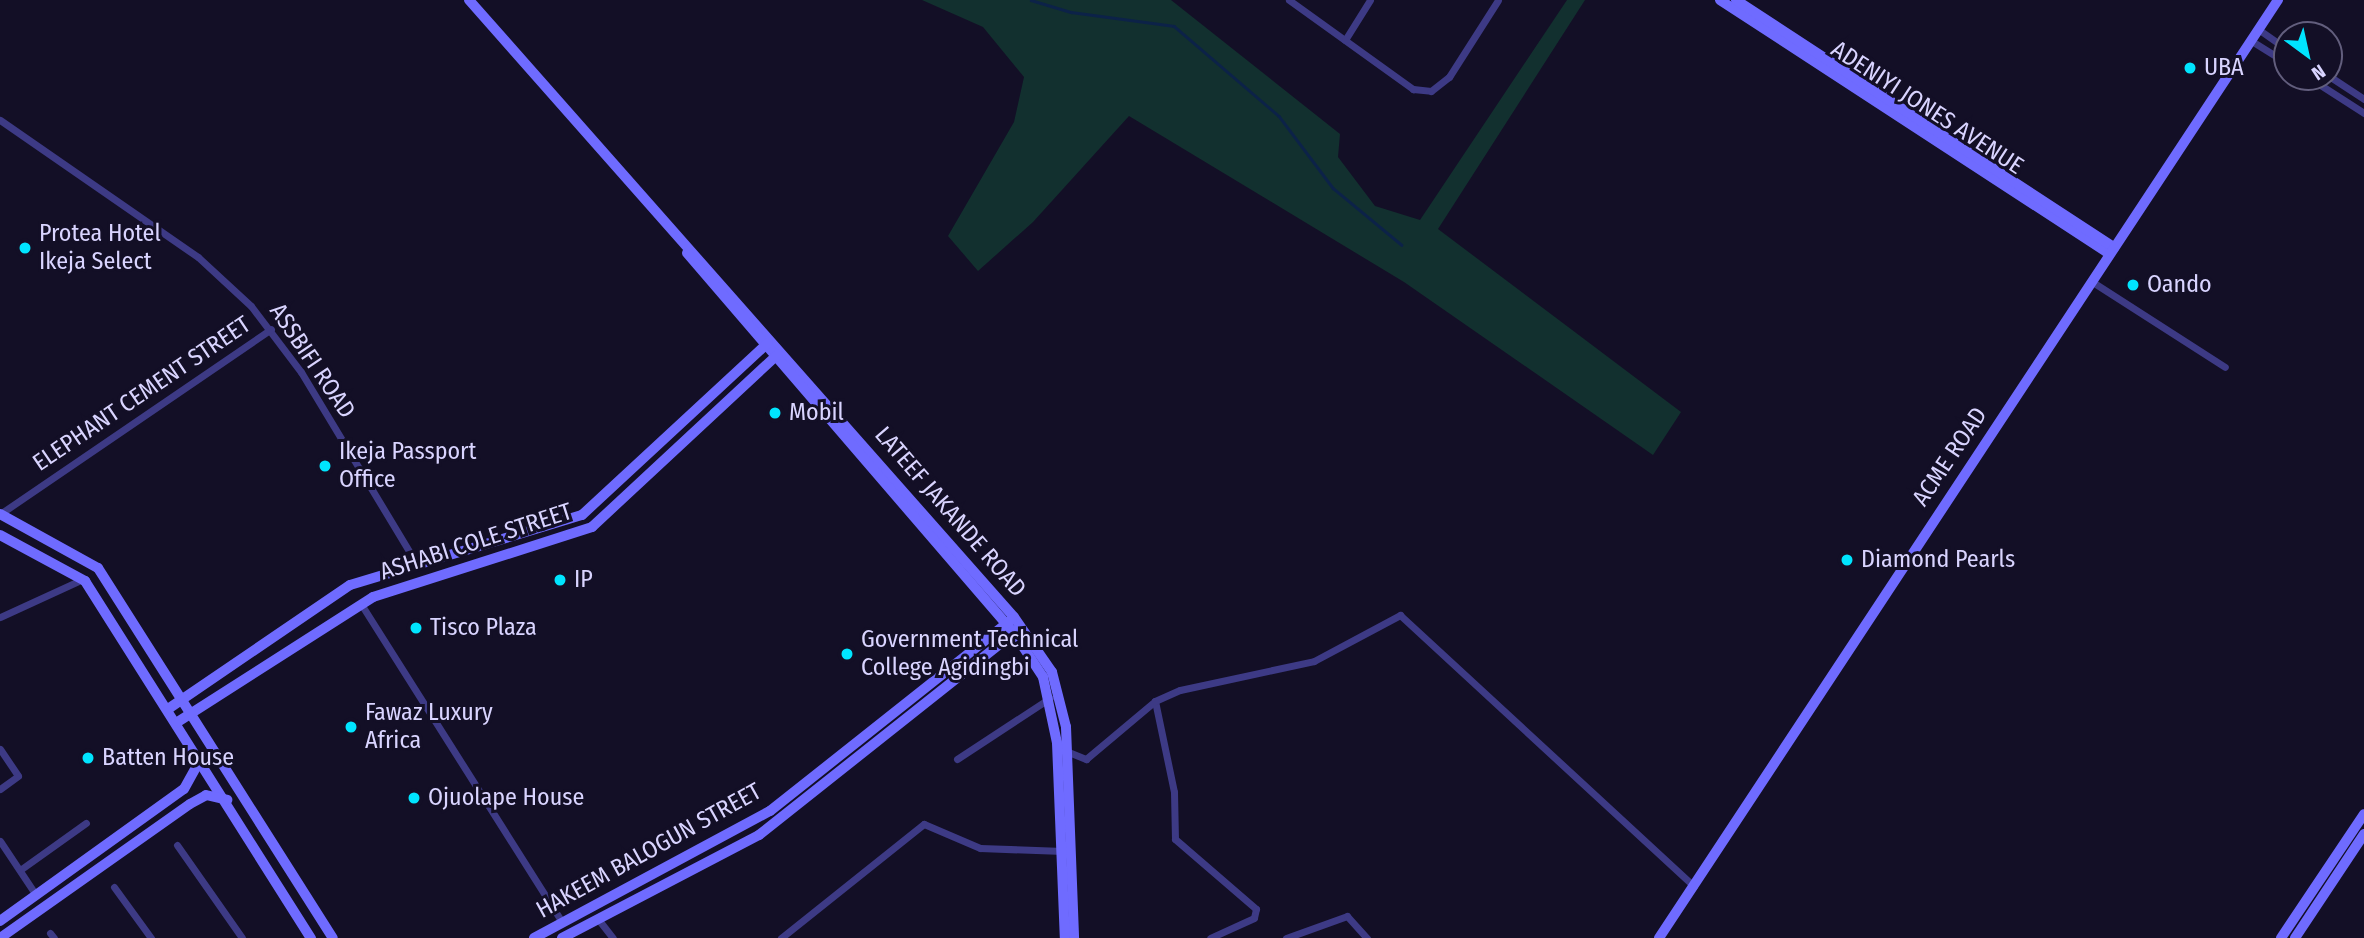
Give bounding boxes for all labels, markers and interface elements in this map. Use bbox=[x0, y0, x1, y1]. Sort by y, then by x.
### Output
north arrow bbox=[2273, 21, 2343, 91]
street label: ADENIYI JONES AVENUE bbox=[1826, 35, 2028, 181]
place label: UBA bbox=[2204, 54, 2244, 82]
marker: UBA bbox=[2182, 60, 2198, 76]
text: N bbox=[2308, 60, 2330, 85]
place label: Protea Hotel Ikeja Select bbox=[39, 220, 161, 276]
marker: Protea Hotel Ikeja Select bbox=[17, 240, 33, 256]
place label: Oando bbox=[2147, 271, 2212, 299]
marker: Oando bbox=[2125, 277, 2141, 293]
street label: ASSBIFI ROAD bbox=[263, 298, 361, 424]
street label: ELEPHANT CEMENT STREET bbox=[28, 310, 256, 478]
place label: Mobil bbox=[789, 399, 844, 427]
street label: ACME ROAD bbox=[1907, 402, 1993, 512]
marker: Mobil bbox=[767, 405, 783, 421]
street label: LATEEF JAKANDE ROAD bbox=[868, 421, 1032, 603]
place label: Ikeja Passport Office bbox=[339, 438, 476, 494]
marker: Ikeja Passport Office bbox=[317, 458, 333, 474]
street label: ASHABI COLE STREET bbox=[376, 497, 576, 587]
place label: Diamond Pearls bbox=[1861, 546, 2015, 574]
marker: Diamond Pearls bbox=[1839, 552, 1855, 568]
place label: IP bbox=[574, 566, 593, 594]
marker: IP bbox=[552, 572, 568, 588]
place label: Tisco Plaza bbox=[430, 614, 537, 642]
marker: Tisco Plaza bbox=[408, 620, 424, 636]
place label: Government Technical College Agidingbi bbox=[861, 626, 1078, 682]
marker: Government Technical College Agidingbi bbox=[839, 646, 855, 662]
place label: Fawaz Luxury Africa bbox=[365, 699, 493, 755]
marker: Fawaz Luxury Africa bbox=[343, 719, 359, 735]
place label: Batten House bbox=[102, 744, 234, 772]
marker: Batten House bbox=[80, 750, 96, 766]
street label: HAKEEM BALOGUN STREET bbox=[532, 777, 766, 925]
place label: Ojuolape House bbox=[428, 784, 584, 812]
marker: Ojuolape House bbox=[406, 790, 422, 806]

